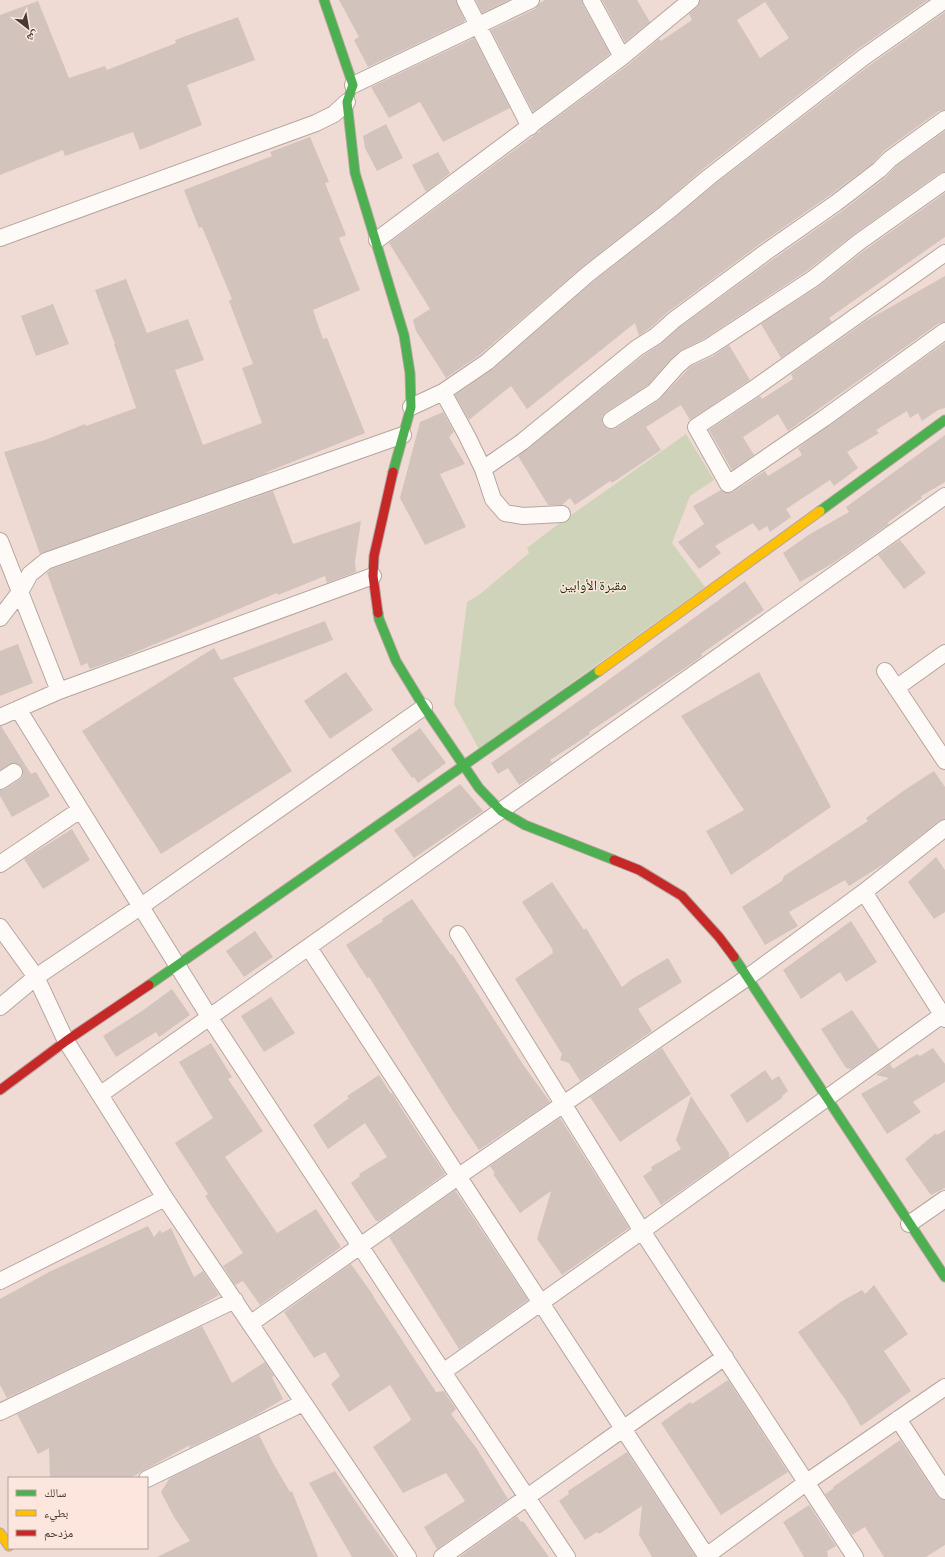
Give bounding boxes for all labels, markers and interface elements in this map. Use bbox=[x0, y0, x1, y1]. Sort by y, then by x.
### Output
north arrow bbox=[8, 8, 48, 48]
text: ش bbox=[24, 27, 41, 44]
park label: مقبرة الأوابين bbox=[559, 579, 627, 594]
legend bbox=[8, 1477, 148, 1549]
text: سالك bbox=[44, 1487, 66, 1499]
text: بطيء bbox=[44, 1507, 68, 1523]
text: مزدحم bbox=[44, 1527, 73, 1541]

